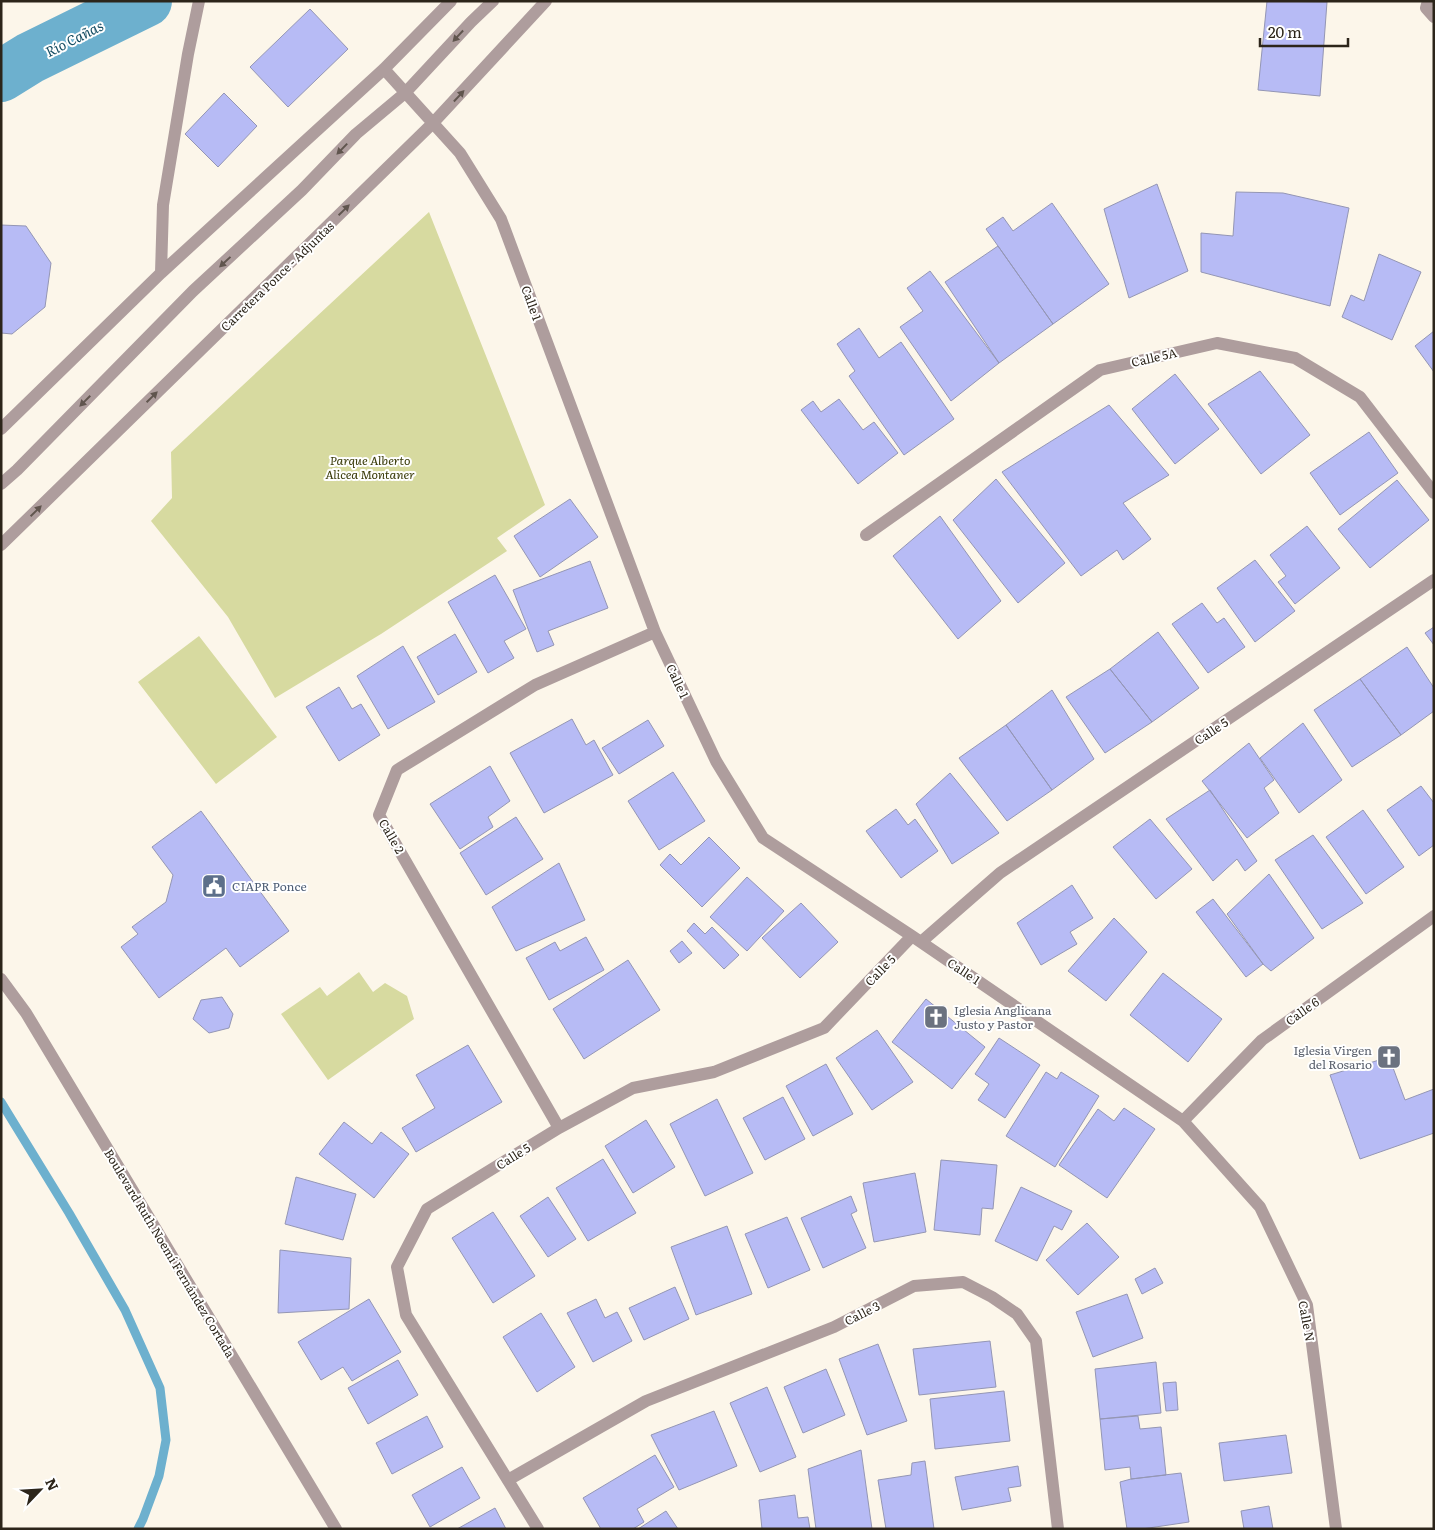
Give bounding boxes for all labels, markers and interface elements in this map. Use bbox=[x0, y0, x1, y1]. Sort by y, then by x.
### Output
water label: Río Cañas bbox=[41, 15, 107, 61]
scale bar bbox=[1260, 15, 1348, 47]
text: 20 m bbox=[1268, 20, 1302, 43]
one-way arrow bbox=[452, 29, 464, 41]
one-way arrow bbox=[453, 89, 464, 102]
one-way arrow bbox=[336, 142, 348, 154]
one-way arrow bbox=[337, 205, 349, 217]
street label: Carretera Ponce - Adjuntas bbox=[216, 216, 338, 335]
one-way arrow bbox=[219, 256, 231, 268]
street label: Calle 1 bbox=[517, 283, 547, 323]
street label: Calle 5A bbox=[1129, 343, 1179, 371]
one-way arrow bbox=[146, 391, 158, 403]
one-way arrow bbox=[79, 395, 91, 407]
park label: Parque Alberto Alicea Montaner bbox=[325, 451, 415, 483]
one-way arrow bbox=[30, 505, 42, 517]
street label: Calle 1 bbox=[662, 661, 694, 701]
street label: Calle 5 bbox=[1190, 713, 1232, 749]
street label: Calle 2 bbox=[375, 815, 409, 857]
public building icon: CIAPR Ponce bbox=[201, 873, 227, 899]
place label: CIAPR Ponce bbox=[232, 877, 307, 895]
street label: Calle 5 bbox=[861, 950, 899, 990]
street label: Calle 1 bbox=[944, 953, 984, 989]
street label: Calle 6 bbox=[1281, 992, 1323, 1029]
place label: Iglesia Anglicana Justo y Pastor bbox=[954, 1001, 1052, 1033]
church icon: Iglesia Anglicana Justo y Pastor bbox=[923, 1004, 949, 1030]
place label: Iglesia Virgen del Rosario bbox=[1293, 1041, 1372, 1073]
church icon: Iglesia Virgen del Rosario bbox=[1376, 1044, 1402, 1070]
street label: Calle 5 bbox=[492, 1138, 534, 1174]
street label: Boulevard Ruth Noemí Fernández Cortada bbox=[100, 1145, 240, 1361]
street label: Calle 3 bbox=[841, 1296, 883, 1330]
street label: Calle N bbox=[1294, 1299, 1320, 1343]
north arrow bbox=[15, 1465, 65, 1515]
text: N bbox=[41, 1475, 64, 1494]

